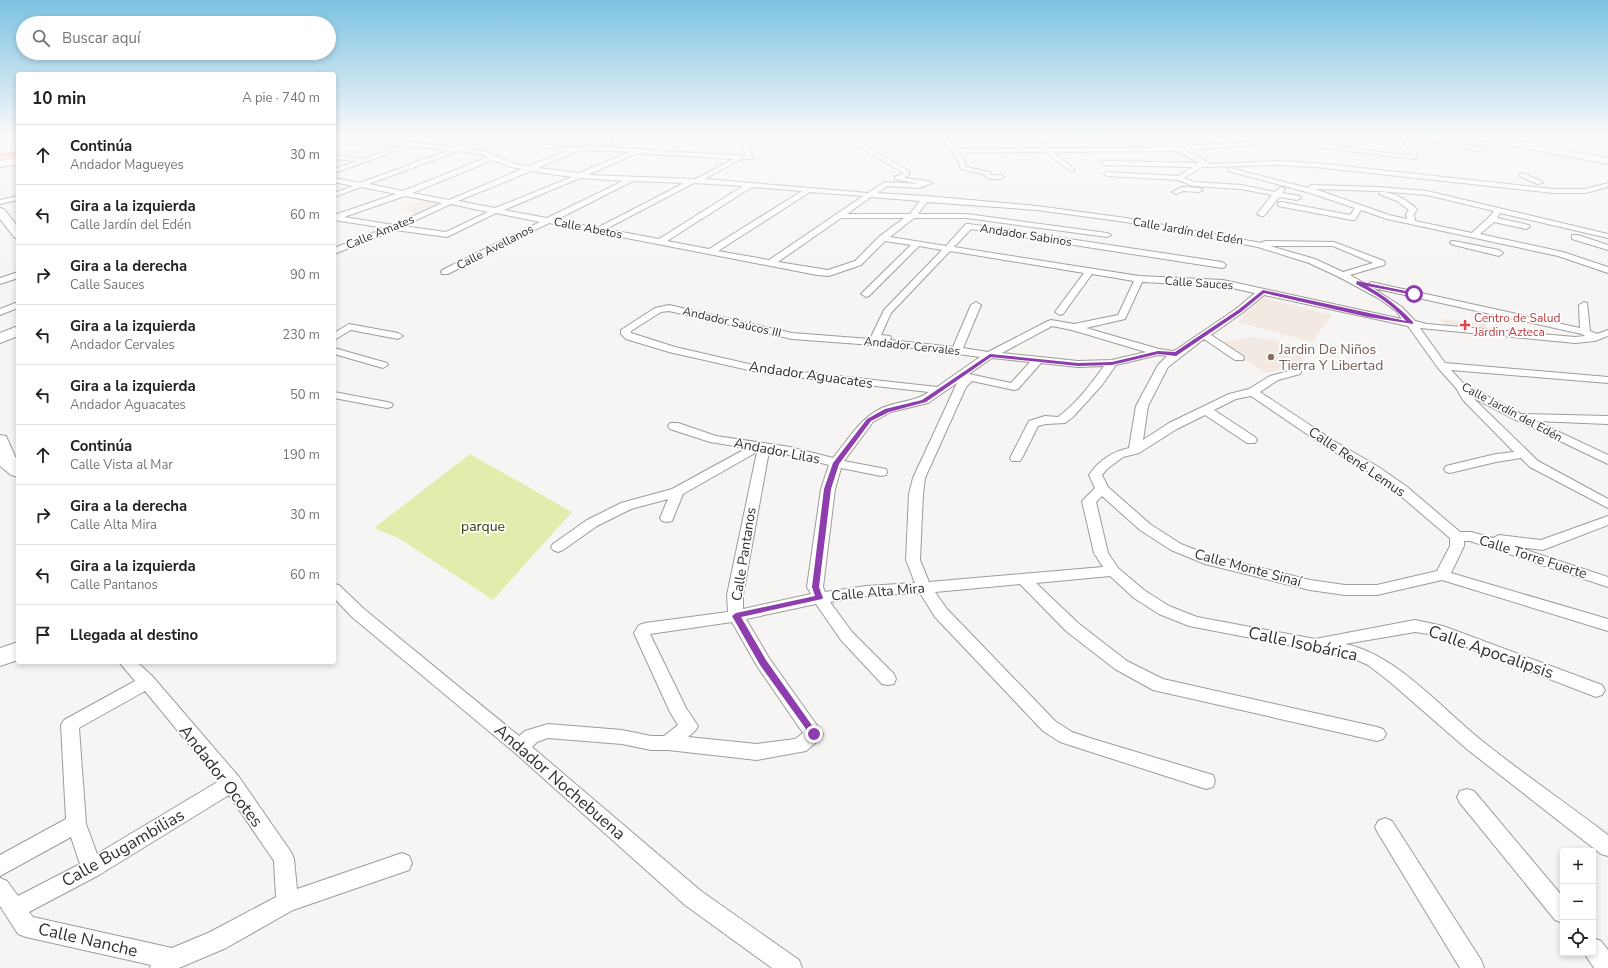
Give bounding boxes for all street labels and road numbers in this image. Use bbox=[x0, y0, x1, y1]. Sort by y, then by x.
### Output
street label: Calle Amates bbox=[343, 211, 417, 253]
street label: Calle Jardín del Edén bbox=[1131, 213, 1245, 249]
street label: Calle Abetos bbox=[552, 214, 624, 243]
street label: Andador Sabinos bbox=[979, 220, 1073, 250]
street label: Calle Avellanos bbox=[454, 221, 536, 273]
street label: Calle Sauces bbox=[1164, 273, 1234, 293]
street label: Andador Saúcos III bbox=[681, 303, 783, 341]
street label: Andador Cervales bbox=[863, 333, 961, 359]
street label: Andador Aguacates bbox=[748, 357, 874, 393]
street label: Calle Jardín del Edén bbox=[1459, 379, 1565, 445]
street label: Calle René Lemus bbox=[1305, 423, 1409, 502]
street label: Andador Lilas bbox=[732, 433, 822, 469]
street label: Calle Pantanos bbox=[727, 506, 761, 602]
street label: Calle Torre Fuerte bbox=[1477, 531, 1589, 583]
street label: Calle Monte Sinaí bbox=[1192, 545, 1304, 592]
street label: Calle Alta Mira bbox=[831, 578, 925, 606]
street label: Calle Apocalipsis bbox=[1425, 620, 1557, 684]
street label: Calle Isobárica bbox=[1246, 621, 1360, 667]
street label: Andador Nochebuena bbox=[490, 719, 630, 845]
street label: Andador Ocotes bbox=[174, 720, 268, 832]
street label: Calle Bugambilias bbox=[57, 804, 189, 892]
street label: Calle Nanche bbox=[36, 917, 140, 963]

